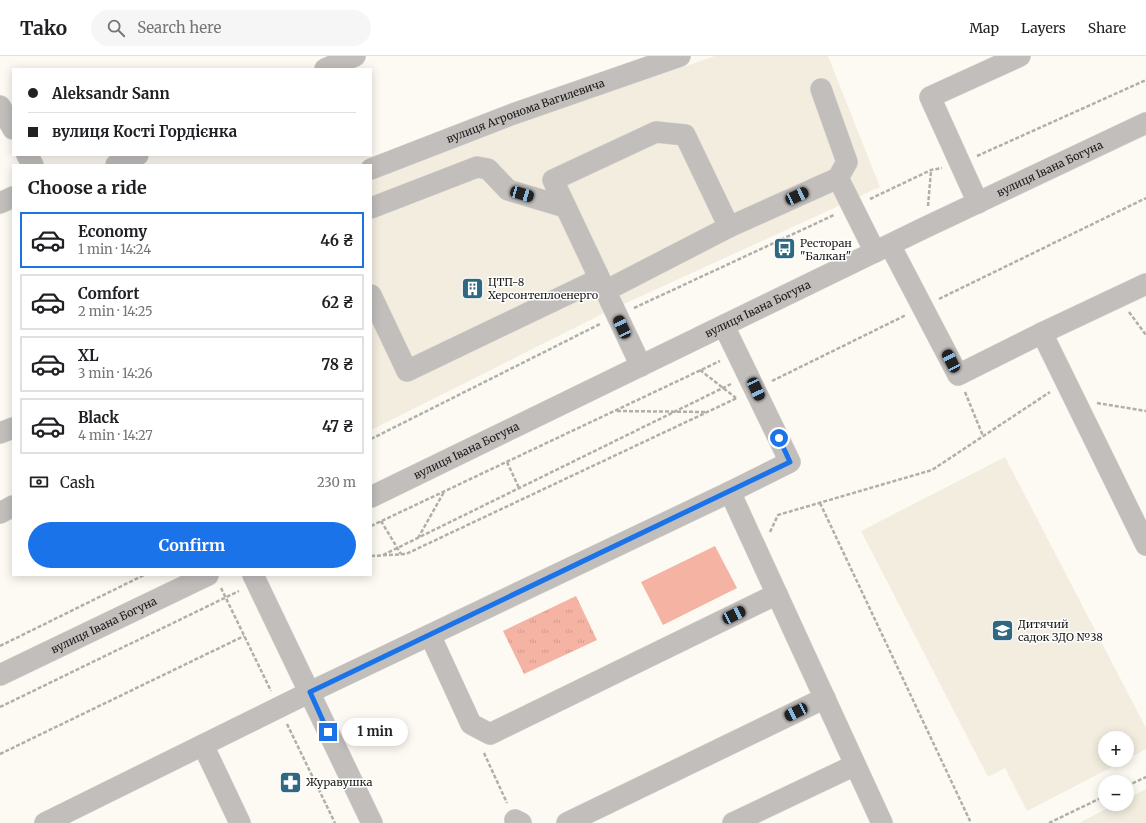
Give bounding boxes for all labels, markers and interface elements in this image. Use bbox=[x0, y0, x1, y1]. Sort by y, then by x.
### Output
search box bbox=[91, 10, 371, 46]
text: Tako bbox=[20, 16, 67, 40]
icon: search bbox=[105, 17, 127, 39]
text: Search here bbox=[137, 18, 221, 37]
text: Map bbox=[969, 19, 999, 37]
text: Layers bbox=[1021, 19, 1066, 37]
text: Share bbox=[1088, 19, 1126, 37]
street label: вулиця Агронома Вагилевича bbox=[444, 76, 606, 146]
text: Aleksandr Sann bbox=[52, 84, 170, 103]
text: вулиця Кості Гордієнка bbox=[52, 122, 237, 141]
street label: вулиця Івана Богуна bbox=[994, 137, 1105, 200]
text: Choose a ride bbox=[28, 176, 147, 199]
car bbox=[509, 185, 535, 203]
car bbox=[784, 185, 810, 207]
icon: car bbox=[30, 222, 66, 258]
text: Economy bbox=[78, 222, 147, 241]
text: 46 ₴ bbox=[320, 231, 354, 250]
bus stop icon: Ресторан "Балкан" bbox=[771, 236, 797, 262]
place label: Ресторан "Балкан" bbox=[800, 236, 852, 263]
text: 1 min · 14:24 bbox=[78, 241, 151, 258]
building icon: ЦТП-8 Херсонтеплоенерго bbox=[459, 275, 485, 301]
place label: ЦТП-8 Херсонтеплоенерго bbox=[488, 275, 599, 302]
street label: вулиця Івана Богуна bbox=[703, 277, 813, 341]
icon: car bbox=[30, 284, 66, 320]
text: Comfort bbox=[78, 284, 139, 303]
text: 62 ₴ bbox=[322, 293, 354, 312]
text: 2 min · 14:25 bbox=[78, 303, 153, 320]
car bbox=[611, 314, 633, 340]
icon: car bbox=[30, 346, 66, 382]
text: XL bbox=[78, 346, 99, 365]
car bbox=[940, 348, 962, 374]
text: 78 ₴ bbox=[321, 355, 354, 374]
text: 3 min · 14:26 bbox=[78, 365, 153, 382]
car bbox=[745, 376, 767, 402]
icon: car bbox=[30, 408, 66, 444]
text: Black bbox=[78, 408, 119, 427]
text: 47 ₴ bbox=[322, 417, 354, 436]
street label: вулиця Івана Богуна bbox=[411, 419, 522, 482]
text: 4 min · 14:27 bbox=[78, 427, 153, 444]
route start bbox=[770, 429, 788, 447]
icon: cash bbox=[28, 471, 50, 493]
text: Cash bbox=[60, 473, 95, 492]
text: 230 m bbox=[317, 474, 356, 491]
button: Confirm bbox=[28, 522, 356, 568]
street label: вулиця Івана Богуна bbox=[48, 594, 159, 657]
car bbox=[721, 604, 747, 626]
school or university icon: Дитячий садок ЗДО №38 bbox=[990, 617, 1016, 643]
place label: Дитячий садок ЗДО №38 bbox=[1018, 617, 1103, 644]
car bbox=[783, 701, 809, 723]
callout: 1 min bbox=[342, 718, 408, 746]
route end bbox=[319, 723, 337, 741]
text: 1 min bbox=[357, 723, 393, 740]
map controls bbox=[1098, 731, 1134, 811]
button: + bbox=[1098, 731, 1134, 767]
pharmacy icon: Журавушка bbox=[277, 769, 303, 795]
place label: Журавушка bbox=[306, 775, 372, 789]
button: − bbox=[1098, 775, 1134, 811]

